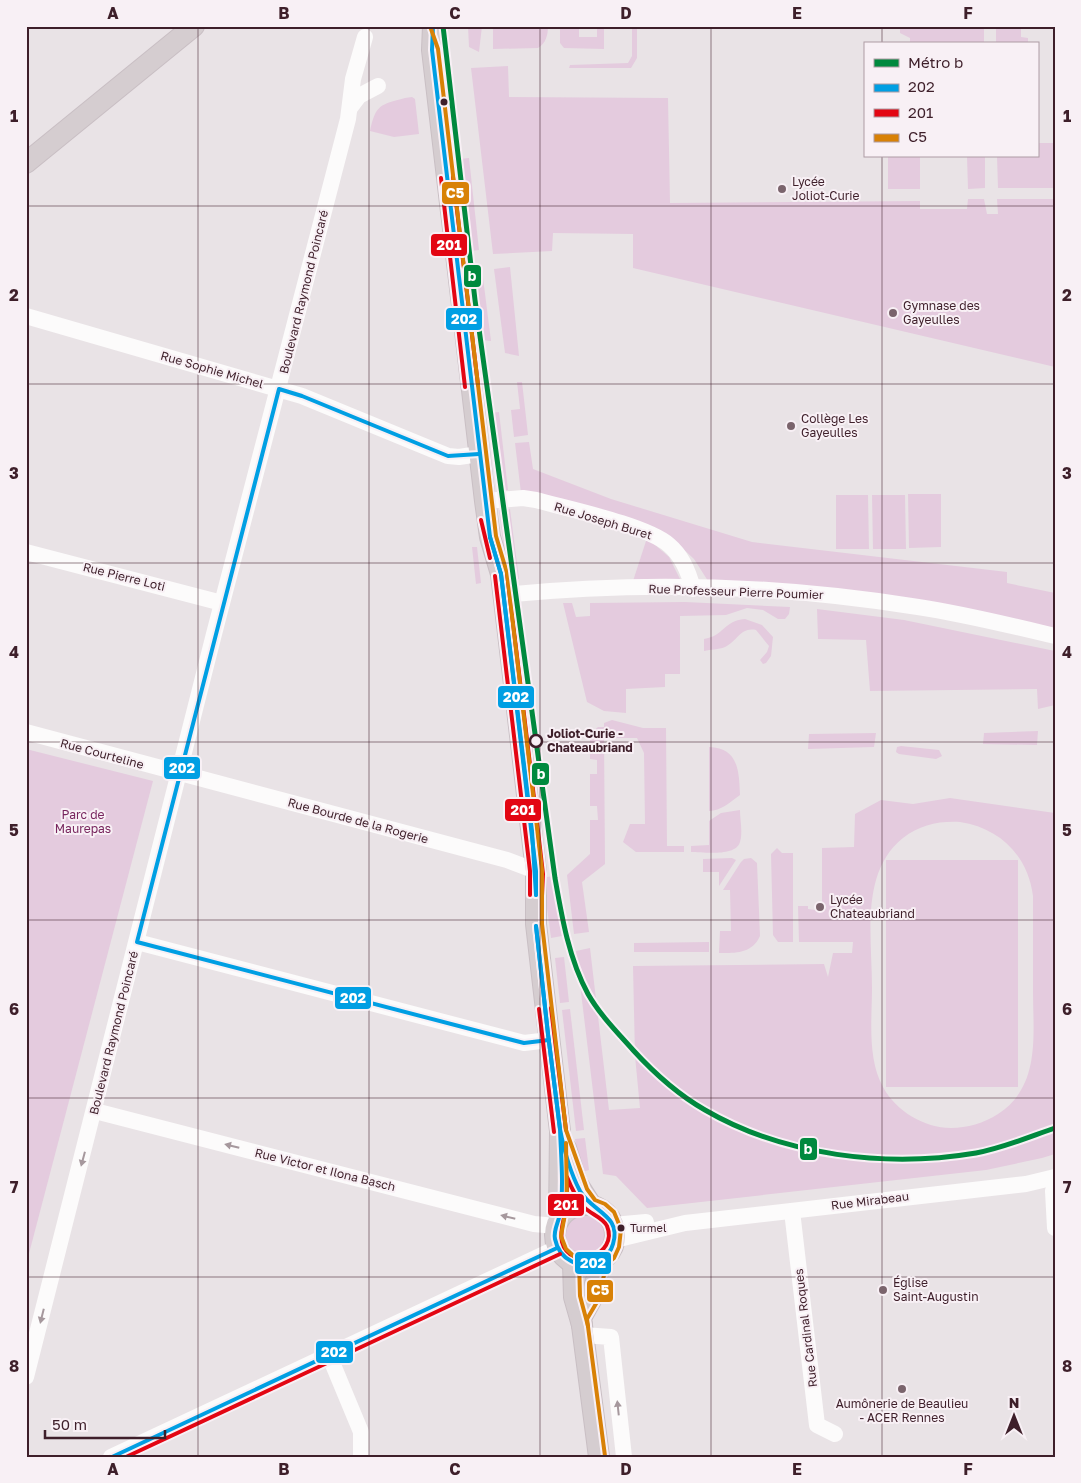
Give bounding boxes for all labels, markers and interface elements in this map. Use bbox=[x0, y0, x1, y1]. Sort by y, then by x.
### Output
text: A bbox=[107, 3, 119, 23]
text: B bbox=[278, 3, 290, 23]
text: C bbox=[449, 3, 461, 23]
text: D bbox=[620, 3, 632, 23]
text: E bbox=[792, 3, 802, 23]
text: F bbox=[963, 3, 973, 23]
legend bbox=[864, 42, 1038, 158]
text: Métro b bbox=[908, 53, 963, 71]
text: 202 bbox=[908, 77, 935, 95]
unlabelled marker bbox=[439, 97, 449, 107]
text: 201 bbox=[908, 103, 933, 121]
text: 1 bbox=[10, 106, 18, 126]
text: 1 bbox=[1063, 106, 1071, 126]
text: C5 bbox=[908, 127, 927, 145]
place label: Lycée Joliot-Curie bbox=[792, 174, 860, 203]
line badge: C5 bbox=[441, 181, 470, 205]
marker: Lycée Joliot-Curie bbox=[776, 183, 788, 195]
text: C5 bbox=[446, 184, 465, 201]
street label: Boulevard Raymond Poincaré bbox=[276, 208, 331, 375]
line badge: 201 bbox=[430, 233, 468, 257]
text: 201 bbox=[437, 236, 461, 253]
line badge: b bbox=[463, 264, 482, 288]
text: b bbox=[468, 267, 477, 284]
text: 2 bbox=[9, 285, 19, 305]
text: 2 bbox=[1062, 285, 1072, 305]
place label: Gymnase des Gayeulles bbox=[903, 298, 980, 327]
line badge: 202 bbox=[445, 307, 483, 331]
marker: Gymnase des Gayeulles bbox=[887, 307, 899, 319]
text: 202 bbox=[451, 310, 478, 327]
street label: Rue Sophie Michel bbox=[159, 348, 265, 391]
place label: Collège Les Gayeulles bbox=[801, 411, 868, 440]
marker: Collège Les Gayeulles bbox=[785, 420, 797, 432]
text: 3 bbox=[9, 463, 19, 483]
text: 3 bbox=[1062, 463, 1072, 483]
street label: Rue Joseph Buret bbox=[552, 498, 654, 543]
street label: Rue Pierre Loti bbox=[81, 559, 167, 594]
street label: Rue Professeur Pierre Poumier bbox=[648, 581, 824, 602]
text: 4 bbox=[9, 642, 19, 662]
text: 4 bbox=[1062, 642, 1072, 662]
line badge: 202 bbox=[497, 685, 535, 709]
text: 202 bbox=[503, 688, 530, 705]
place label: Joliot-Curie - Chateaubriand bbox=[547, 726, 633, 755]
marker: Joliot-Curie - Chateaubriand bbox=[529, 734, 543, 748]
street label: Rue Courteline bbox=[59, 735, 146, 772]
line badge: 202 bbox=[163, 756, 201, 780]
text: 202 bbox=[169, 759, 196, 776]
line badge: b bbox=[531, 762, 550, 786]
text: b bbox=[537, 765, 546, 782]
street label: Rue Bourde de la Rogerie bbox=[286, 795, 430, 847]
line badge: 201 bbox=[504, 798, 542, 822]
text: 201 bbox=[511, 801, 535, 818]
park label: Parc de Maurepas bbox=[55, 807, 111, 836]
text: 5 bbox=[9, 820, 19, 840]
text: 5 bbox=[1062, 820, 1072, 840]
place label: Lycée Chateaubriand bbox=[830, 892, 915, 921]
marker: Lycée Chateaubriand bbox=[814, 901, 826, 913]
street label: Boulevard Raymond Poincaré bbox=[86, 949, 141, 1116]
line badge: 202 bbox=[334, 986, 372, 1010]
text: 202 bbox=[340, 989, 367, 1006]
text: 6 bbox=[9, 999, 19, 1019]
text: 6 bbox=[1062, 999, 1072, 1019]
line badge: b bbox=[799, 1137, 818, 1161]
text: b bbox=[804, 1140, 813, 1157]
one-way arrow bbox=[224, 1142, 239, 1150]
street label: Rue Victor et Ilona Basch bbox=[253, 1145, 397, 1194]
one-way arrow bbox=[79, 1151, 87, 1166]
text: 7 bbox=[10, 1177, 19, 1197]
text: 7 bbox=[1063, 1177, 1072, 1197]
street label: Rue Mirabeau bbox=[830, 1188, 910, 1213]
line badge: 201 bbox=[547, 1193, 585, 1217]
text: 201 bbox=[554, 1196, 578, 1213]
one-way arrow bbox=[501, 1213, 516, 1221]
place label: Turmel bbox=[630, 1221, 667, 1234]
marker: Turmel bbox=[616, 1223, 626, 1233]
line badge: 202 bbox=[574, 1251, 612, 1275]
text: 202 bbox=[580, 1254, 607, 1271]
street label: Rue Cardinal Roques bbox=[791, 1268, 820, 1388]
place label: Église Saint-Augustin bbox=[893, 1275, 979, 1304]
line badge: C5 bbox=[586, 1279, 614, 1303]
text: C5 bbox=[591, 1281, 610, 1298]
marker: Église Saint-Augustin bbox=[877, 1284, 889, 1296]
one-way arrow bbox=[38, 1308, 46, 1323]
line badge: 202 bbox=[315, 1340, 354, 1364]
text: 202 bbox=[321, 1343, 348, 1360]
text: 8 bbox=[9, 1356, 19, 1376]
text: 8 bbox=[1062, 1356, 1072, 1376]
marker: Aumônerie de Beaulieu - ACER Rennes bbox=[896, 1383, 908, 1395]
north arrow bbox=[988, 1390, 1038, 1440]
text: N bbox=[1009, 1394, 1019, 1411]
place label: Aumônerie de Beaulieu - ACER Rennes bbox=[836, 1396, 968, 1425]
one-way arrow bbox=[614, 1400, 622, 1416]
scale bar bbox=[45, 1408, 165, 1440]
text: 50 m bbox=[52, 1415, 87, 1433]
text: A bbox=[107, 1459, 119, 1479]
text: B bbox=[278, 1459, 290, 1479]
text: C bbox=[449, 1459, 461, 1479]
text: D bbox=[620, 1459, 632, 1479]
text: E bbox=[792, 1459, 802, 1479]
text: F bbox=[963, 1459, 973, 1479]

